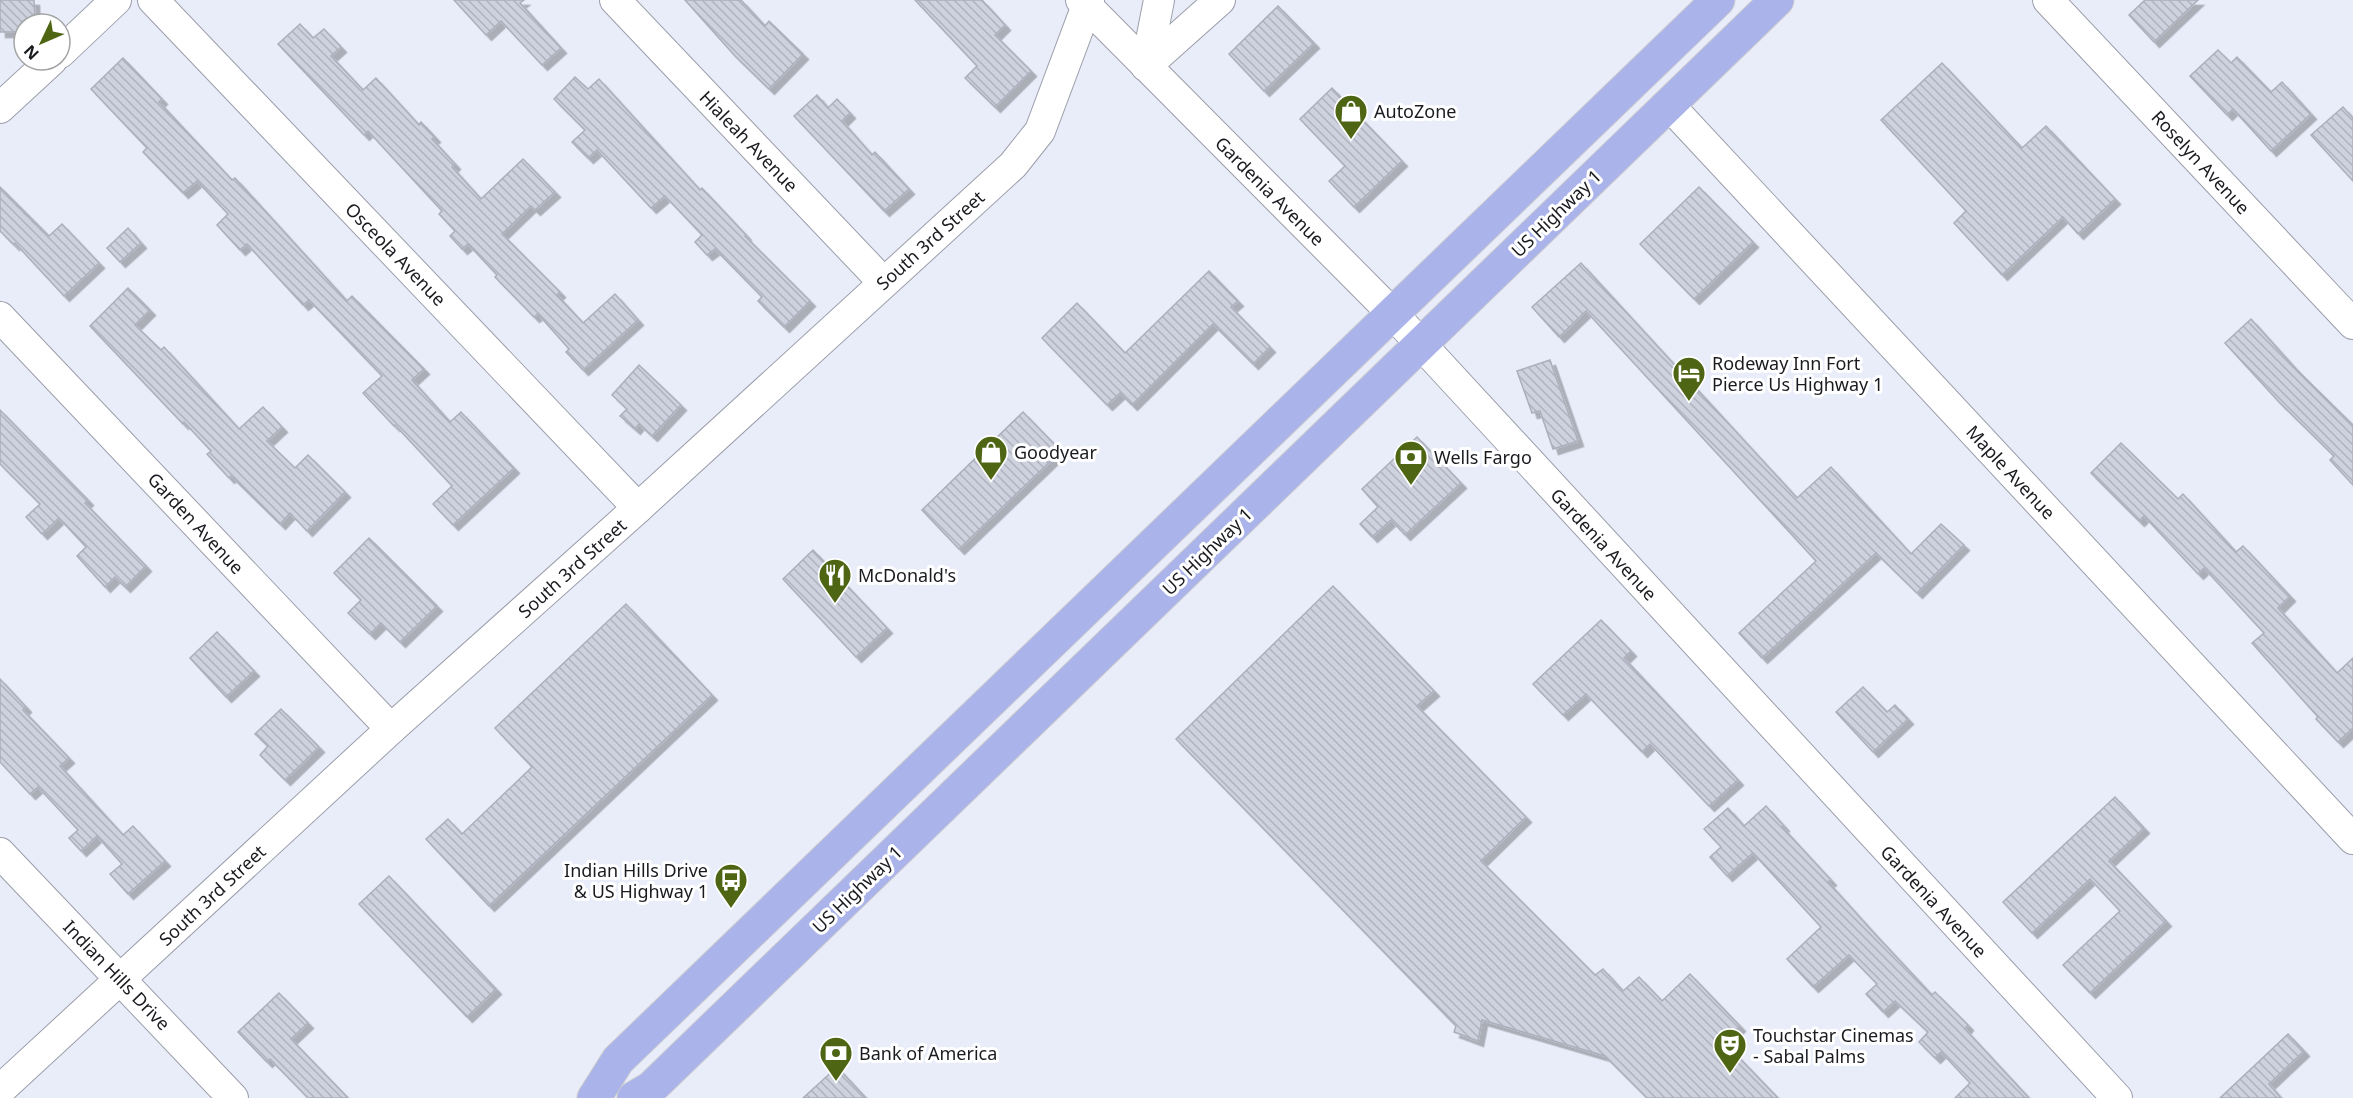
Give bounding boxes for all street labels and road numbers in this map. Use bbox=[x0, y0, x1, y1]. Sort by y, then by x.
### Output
street label: Hialeah Avenue bbox=[695, 85, 803, 197]
street label: Roselyn Avenue bbox=[2147, 105, 2255, 219]
street label: Gardenia Avenue bbox=[1210, 131, 1330, 251]
street label: US Highway 1 bbox=[1506, 164, 1606, 262]
street label: South 3rd Street bbox=[871, 185, 990, 295]
street label: Osceola Avenue bbox=[340, 197, 452, 311]
street label: Maple Avenue bbox=[1961, 420, 2061, 524]
street label: Garden Avenue bbox=[143, 467, 249, 579]
street label: Gardenia Avenue bbox=[1546, 483, 1662, 605]
street label: US Highway 1 bbox=[1157, 502, 1257, 600]
street label: South 3rd Street bbox=[513, 513, 632, 623]
street label: South 3rd Street bbox=[154, 839, 271, 951]
street label: US Highway 1 bbox=[807, 840, 907, 938]
street label: Gardenia Avenue bbox=[1876, 840, 1992, 962]
street label: Indian Hills Drive bbox=[58, 915, 176, 1035]

